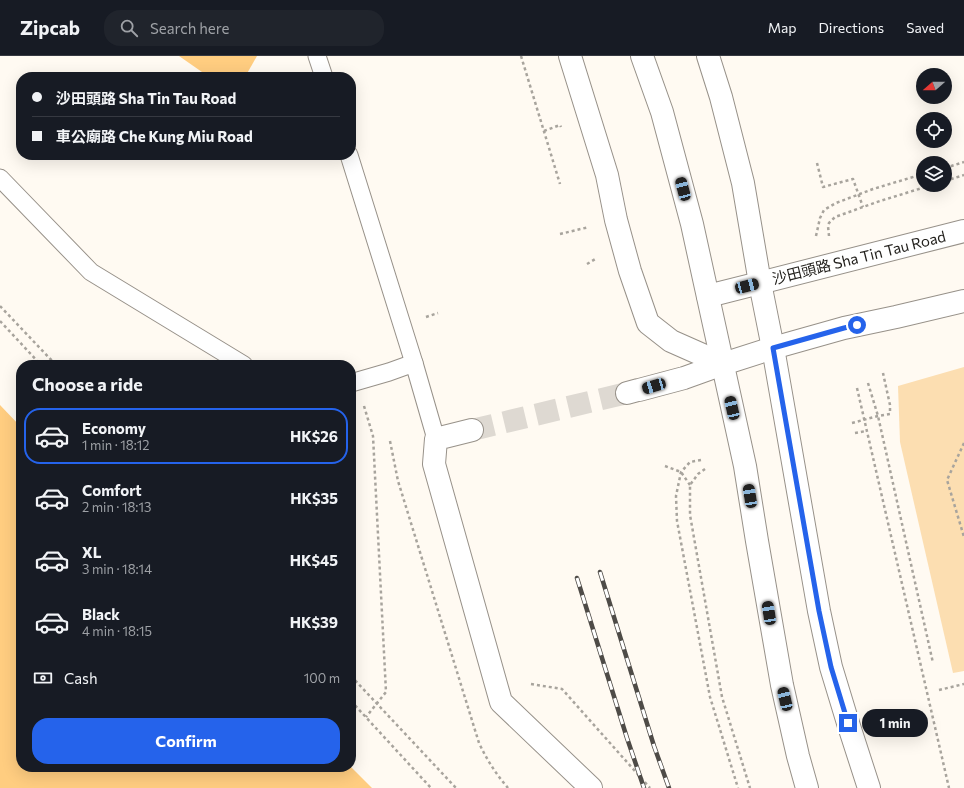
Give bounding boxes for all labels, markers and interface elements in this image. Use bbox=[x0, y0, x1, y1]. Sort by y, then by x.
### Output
search box bbox=[104, 10, 384, 46]
text: Zipcab bbox=[20, 16, 80, 39]
icon: search bbox=[118, 17, 140, 39]
text: Search here bbox=[150, 19, 229, 37]
text: Map bbox=[768, 19, 797, 36]
text: Directions bbox=[819, 19, 884, 36]
text: Saved bbox=[906, 19, 944, 36]
north arrow bbox=[916, 68, 952, 104]
map controls bbox=[916, 68, 952, 192]
text: 沙田頭路 Sha Tin Tau Road bbox=[56, 89, 236, 107]
button: locate bbox=[916, 112, 952, 148]
text: 車公廟路 Che Kung Miu Road bbox=[56, 127, 253, 145]
button: layers bbox=[916, 156, 952, 192]
car bbox=[674, 176, 692, 202]
street label: 沙田頭路 Sha Tin Tau Road bbox=[770, 227, 947, 287]
car bbox=[734, 277, 760, 295]
route start bbox=[848, 316, 866, 334]
text: Choose a ride bbox=[32, 373, 143, 395]
car bbox=[641, 377, 667, 395]
car bbox=[723, 395, 741, 421]
icon: car bbox=[34, 418, 70, 454]
text: Economy bbox=[82, 419, 146, 437]
text: HK$26 bbox=[290, 427, 338, 445]
text: 1 min · 18:12 bbox=[82, 437, 150, 453]
icon: car bbox=[34, 480, 70, 516]
text: Comfort bbox=[82, 481, 142, 499]
car bbox=[742, 483, 758, 509]
text: HK$35 bbox=[290, 489, 338, 507]
text: 2 min · 18:13 bbox=[82, 499, 151, 515]
icon: car bbox=[34, 542, 70, 578]
text: XL bbox=[82, 543, 101, 561]
text: HK$45 bbox=[290, 551, 338, 569]
text: 3 min · 18:14 bbox=[82, 561, 152, 577]
car bbox=[761, 600, 777, 626]
icon: car bbox=[34, 604, 70, 640]
text: Black bbox=[82, 605, 120, 623]
text: HK$39 bbox=[290, 613, 338, 631]
text: 4 min · 18:15 bbox=[82, 623, 152, 639]
icon: cash bbox=[32, 667, 54, 689]
text: Cash bbox=[64, 669, 98, 687]
text: 100 m bbox=[304, 670, 340, 686]
car bbox=[776, 686, 794, 712]
callout: 1 min bbox=[862, 709, 928, 737]
route end bbox=[839, 714, 857, 732]
text: 1 min bbox=[880, 715, 910, 731]
button: Confirm bbox=[32, 718, 340, 764]

